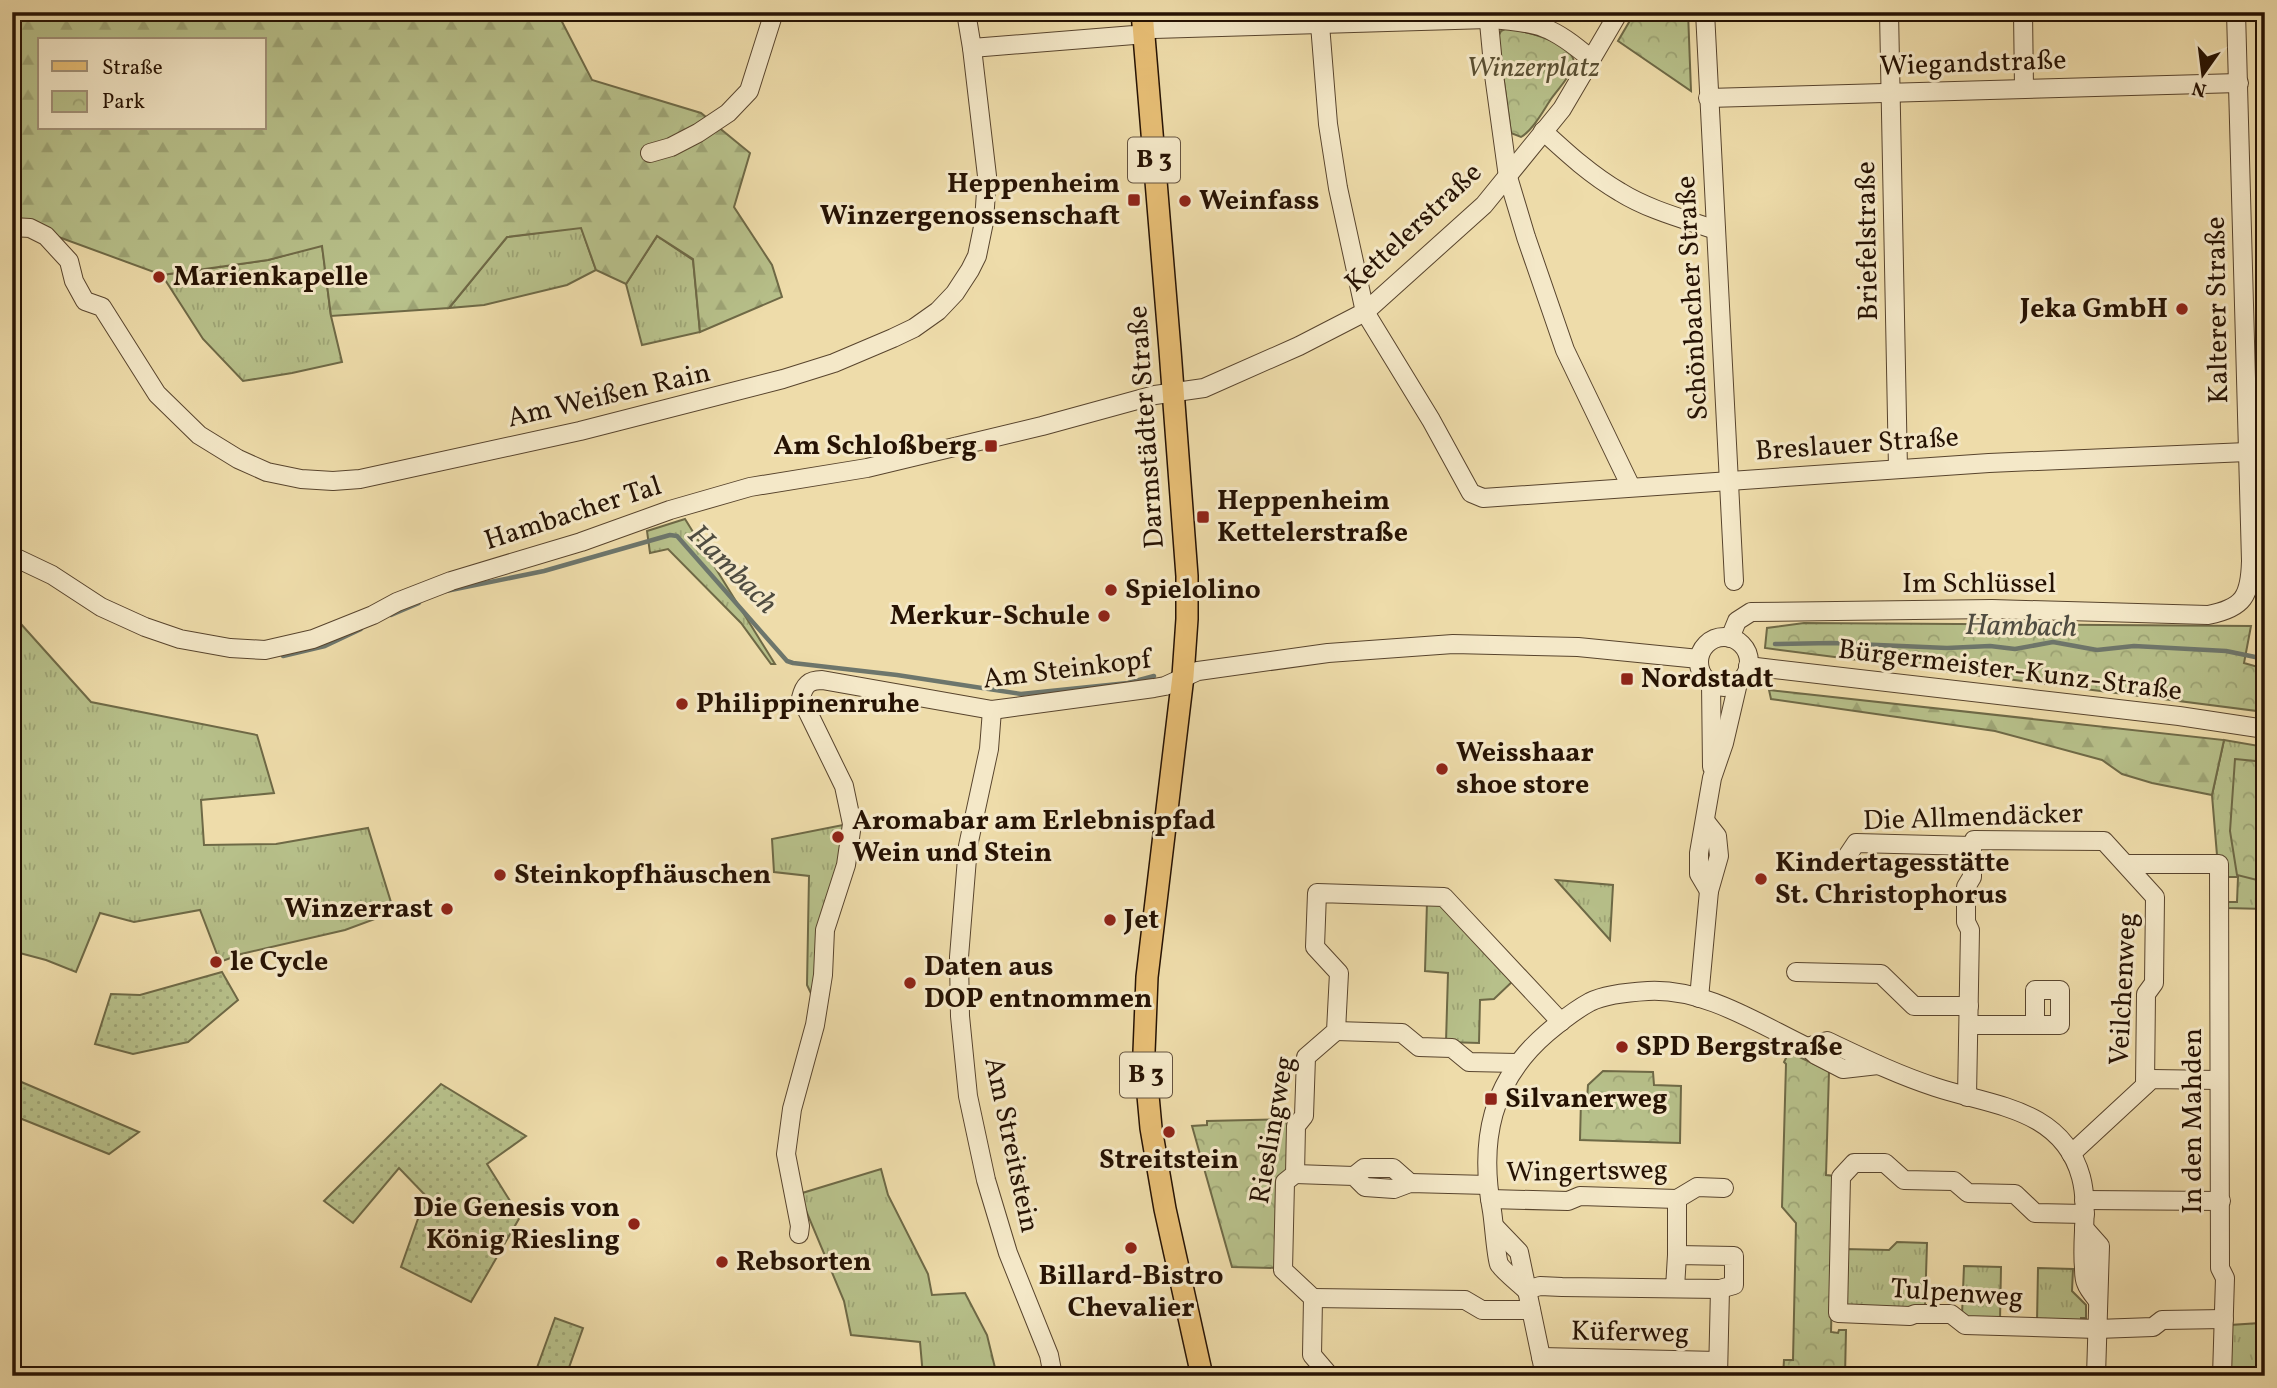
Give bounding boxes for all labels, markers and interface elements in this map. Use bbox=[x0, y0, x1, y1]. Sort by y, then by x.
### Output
legend bbox=[38, 38, 266, 130]
north arrow bbox=[2168, 38, 2238, 108]
street label: Wiegandstraße bbox=[1879, 41, 2067, 87]
park label: Winzerplatz bbox=[1466, 49, 1600, 88]
text: Straße bbox=[102, 54, 163, 83]
text: N bbox=[2189, 74, 2209, 103]
text: Park bbox=[102, 88, 145, 117]
road number: B 3 bbox=[1128, 138, 1180, 182]
street label: Kettelerstraße bbox=[1337, 154, 1491, 302]
street label: Briefelstraße bbox=[1847, 161, 1889, 321]
place label: Heppenheim Winzergenossenschaft bbox=[820, 165, 1120, 236]
street label: Schönbacher Straße bbox=[1667, 175, 1719, 421]
place label: Weinfass bbox=[1199, 182, 1319, 221]
marker: Heppenheim Winzergenossenschaft bbox=[1126, 192, 1142, 208]
marker: Weinfass bbox=[1177, 193, 1193, 209]
street label: Kalterer Straße bbox=[2197, 216, 2239, 404]
place label: Marienkapelle bbox=[173, 258, 368, 297]
marker: Marienkapelle bbox=[151, 269, 167, 285]
place label: Jeka GmbH bbox=[2019, 290, 2168, 329]
marker: Jeka GmbH bbox=[2174, 301, 2190, 317]
street label: Darmstädter Straße bbox=[1119, 304, 1175, 550]
street label: Am Weißen Rain bbox=[504, 354, 714, 438]
street label: Breslauer Straße bbox=[1754, 418, 1960, 472]
place label: Am Schloßberg bbox=[773, 427, 977, 466]
marker: Am Schloßberg bbox=[983, 438, 999, 454]
street label: Hambacher Tal bbox=[479, 467, 667, 561]
place label: Heppenheim Kettelerstraße bbox=[1217, 482, 1408, 553]
marker: Heppenheim Kettelerstraße bbox=[1195, 509, 1211, 525]
water label: Hambach bbox=[677, 515, 787, 625]
street label: Im Schlüssel bbox=[1902, 565, 2056, 604]
place label: Spielolino bbox=[1125, 571, 1261, 610]
marker: Spielolino bbox=[1103, 582, 1119, 598]
place label: Merkur-Schule bbox=[890, 597, 1090, 636]
water label: Hambach bbox=[1964, 605, 2078, 649]
marker: Merkur-Schule bbox=[1096, 608, 1112, 624]
street label: Bürgermeister-Kunz-Straße bbox=[1836, 631, 2184, 711]
street label: Am Steinkopf bbox=[981, 640, 1156, 700]
place label: Nordstadt bbox=[1641, 660, 1774, 699]
marker: Nordstadt bbox=[1619, 671, 1635, 687]
place label: Philippinenruhe bbox=[696, 685, 920, 724]
marker: Philippinenruhe bbox=[674, 696, 690, 712]
place label: Weisshaar shoe store bbox=[1456, 734, 1594, 805]
marker: Weisshaar shoe store bbox=[1434, 761, 1450, 777]
street label: Die Allmendäcker bbox=[1862, 795, 2084, 841]
place label: Aromabar am Erlebnispfad Wein und Stein bbox=[852, 802, 1216, 873]
marker: Aromabar am Erlebnispfad Wein und Stein bbox=[830, 829, 846, 845]
place label: Kindertagesstätte St. Christophorus bbox=[1775, 844, 2009, 915]
place label: Steinkopfhäuschen bbox=[514, 856, 771, 895]
marker: Steinkopfhäuschen bbox=[492, 867, 508, 883]
marker: Kindertagesstätte St. Christophorus bbox=[1753, 871, 1769, 887]
place label: Winzerrast bbox=[284, 890, 433, 929]
marker: Winzerrast bbox=[439, 901, 455, 917]
place label: Jet bbox=[1123, 901, 1159, 940]
marker: Jet bbox=[1102, 912, 1118, 928]
street label: Veilchenweg bbox=[2101, 912, 2147, 1066]
place label: le Cycle bbox=[230, 943, 328, 982]
place label: Daten aus DOP entnommen bbox=[924, 948, 1152, 1019]
marker: le Cycle bbox=[208, 954, 224, 970]
marker: Daten aus DOP entnommen bbox=[902, 975, 918, 991]
place label: SPD Bergstraße bbox=[1636, 1028, 1843, 1067]
street label: In den Mahden bbox=[2174, 1028, 2213, 1214]
marker: SPD Bergstraße bbox=[1614, 1039, 1630, 1055]
road number: B 3 bbox=[1120, 1052, 1172, 1098]
street label: Rieslingweg bbox=[1241, 1053, 1305, 1207]
street label: Am Streitstein bbox=[973, 1054, 1049, 1236]
place label: Silvanerweg bbox=[1505, 1080, 1668, 1119]
marker: Silvanerweg bbox=[1483, 1091, 1499, 1107]
marker: Streitstein bbox=[1161, 1124, 1177, 1140]
place label: Streitstein bbox=[1099, 1141, 1239, 1180]
street label: Wingertsweg bbox=[1506, 1151, 1668, 1193]
place label: Die Genesis von König Riesling bbox=[413, 1189, 620, 1260]
marker: Die Genesis von König Riesling bbox=[626, 1216, 642, 1232]
marker: Billard-Bistro Chevalier bbox=[1123, 1240, 1139, 1256]
place label: Rebsorten bbox=[736, 1243, 871, 1282]
marker: Rebsorten bbox=[714, 1254, 730, 1270]
place label: Billard-Bistro Chevalier bbox=[1039, 1257, 1223, 1328]
street label: Tulpenweg bbox=[1889, 1270, 2025, 1318]
street label: Küferweg bbox=[1570, 1312, 1690, 1354]

